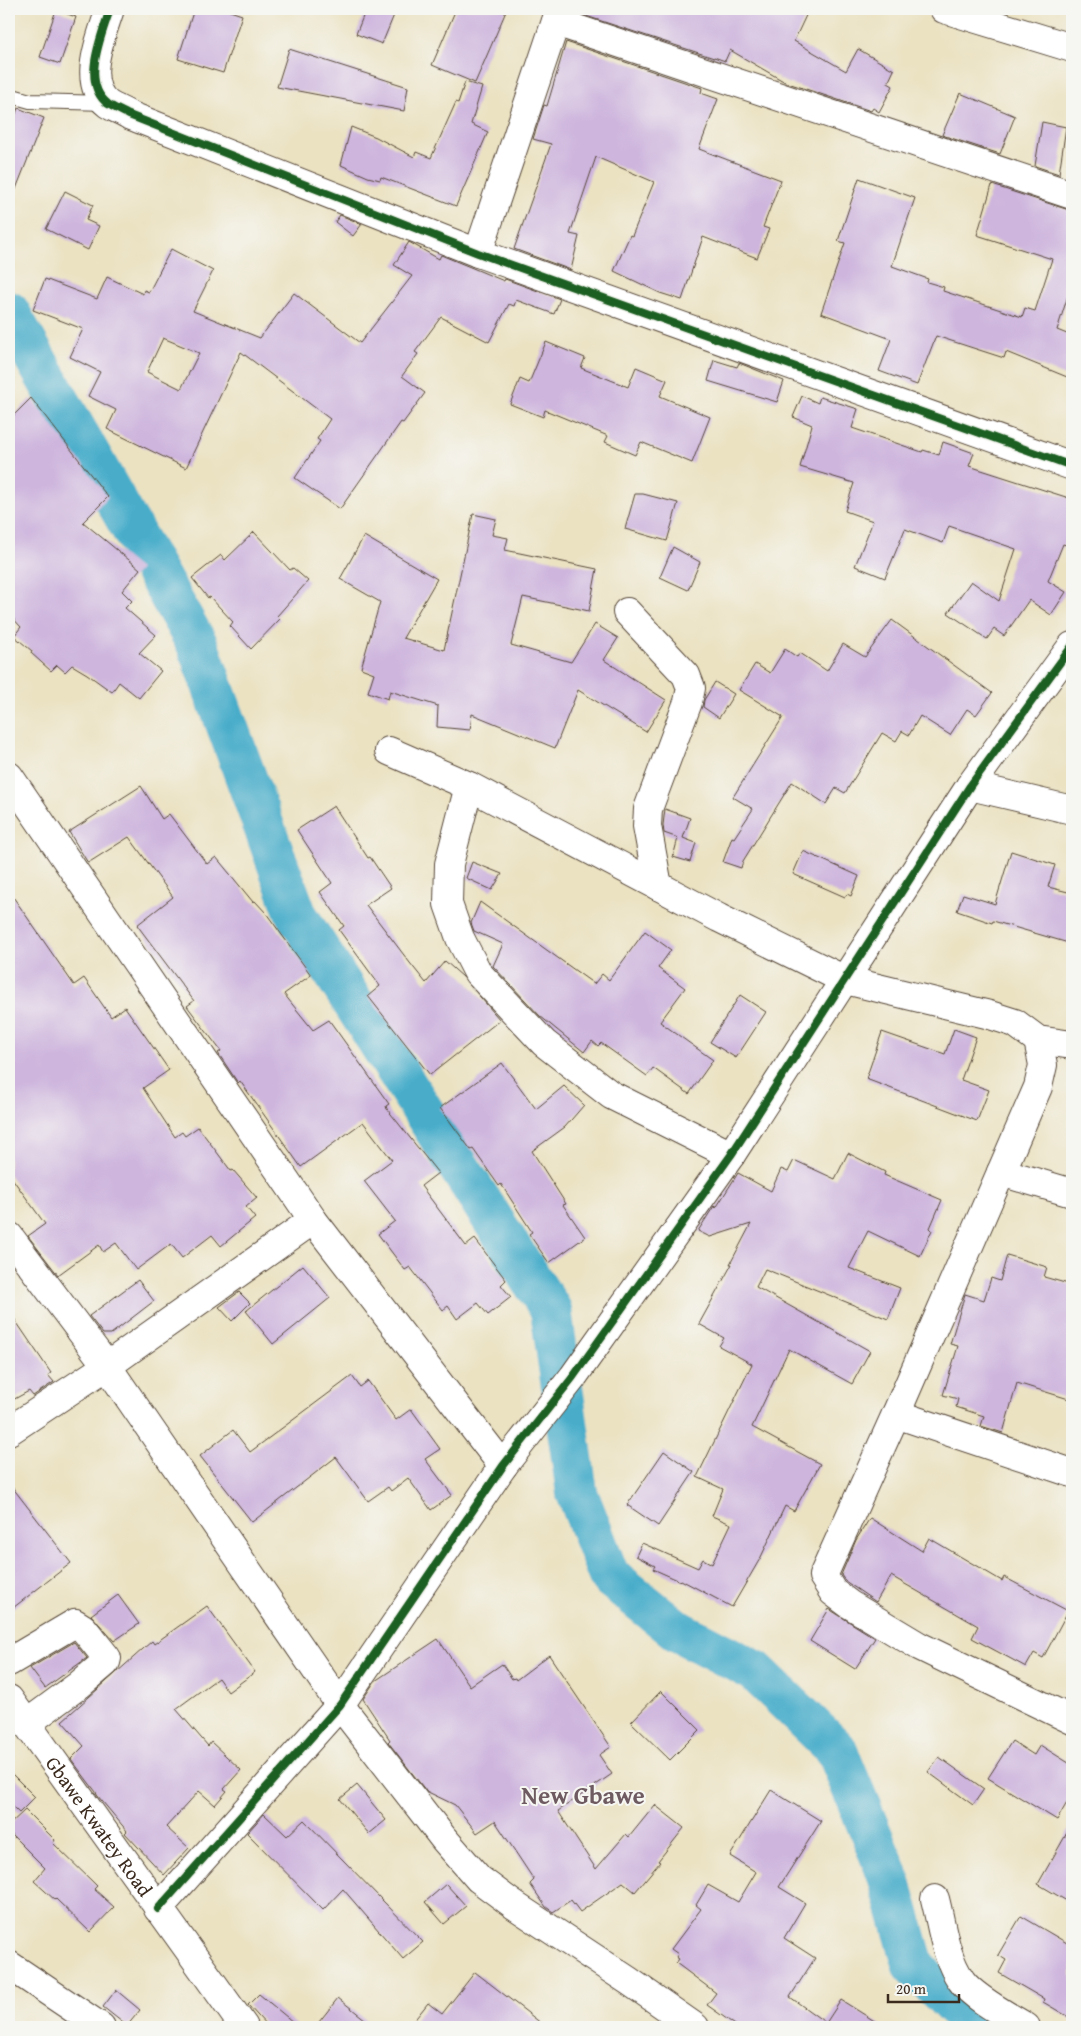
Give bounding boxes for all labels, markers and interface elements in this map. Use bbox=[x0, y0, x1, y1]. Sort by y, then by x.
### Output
street label: Gbawe Kwatey Road bbox=[39, 1750, 160, 1902]
district label: New Gbawe bbox=[521, 1777, 645, 1813]
scale bar bbox=[888, 1971, 960, 2003]
text: 20 m bbox=[896, 1978, 927, 1999]

